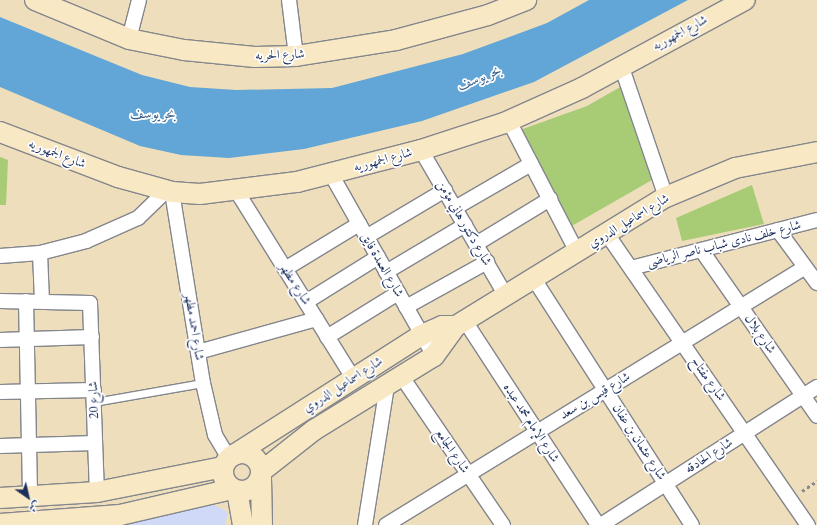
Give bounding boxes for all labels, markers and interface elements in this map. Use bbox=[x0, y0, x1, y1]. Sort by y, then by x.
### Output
street label: شارع الجمهوريه bbox=[650, 12, 710, 54]
street label: شارع الحريه bbox=[255, 46, 305, 64]
water label: بحر يوسف bbox=[454, 61, 504, 93]
water label: بحر يوسف bbox=[130, 105, 176, 121]
street label: شارع الجمهوريه bbox=[26, 136, 88, 172]
street label: شارع الجمهوريه bbox=[352, 145, 414, 175]
street label: شارع دكتور هاني مؤمن bbox=[433, 177, 495, 269]
street label: شارع اسماعيل الدروي bbox=[586, 191, 672, 251]
street label: شارع خلف نادى شباب ناصر الرياضى bbox=[645, 217, 803, 271]
street label: شارع العمدة فايق bbox=[357, 230, 407, 300]
street label: شارع مظهر bbox=[276, 260, 314, 308]
street label: شارع احمد مظهر bbox=[181, 292, 207, 362]
street label: شارع بلال bbox=[741, 311, 779, 357]
street label: شارع اسماعيل الدروي bbox=[300, 353, 386, 417]
street label: شارع مفتاح bbox=[687, 354, 729, 404]
street label: شارع قيس بن سعد bbox=[557, 369, 633, 423]
street label: شارع الإمام محمد عبده bbox=[500, 380, 562, 466]
street label: شارع 20 bbox=[86, 381, 102, 419]
street label: شارع عثمان بن عفان bbox=[609, 401, 669, 483]
street label: شارع الجامع bbox=[431, 426, 473, 476]
street label: شارع الحادقه bbox=[682, 435, 736, 477]
north arrow bbox=[8, 477, 48, 517]
text: ش bbox=[26, 498, 43, 516]

